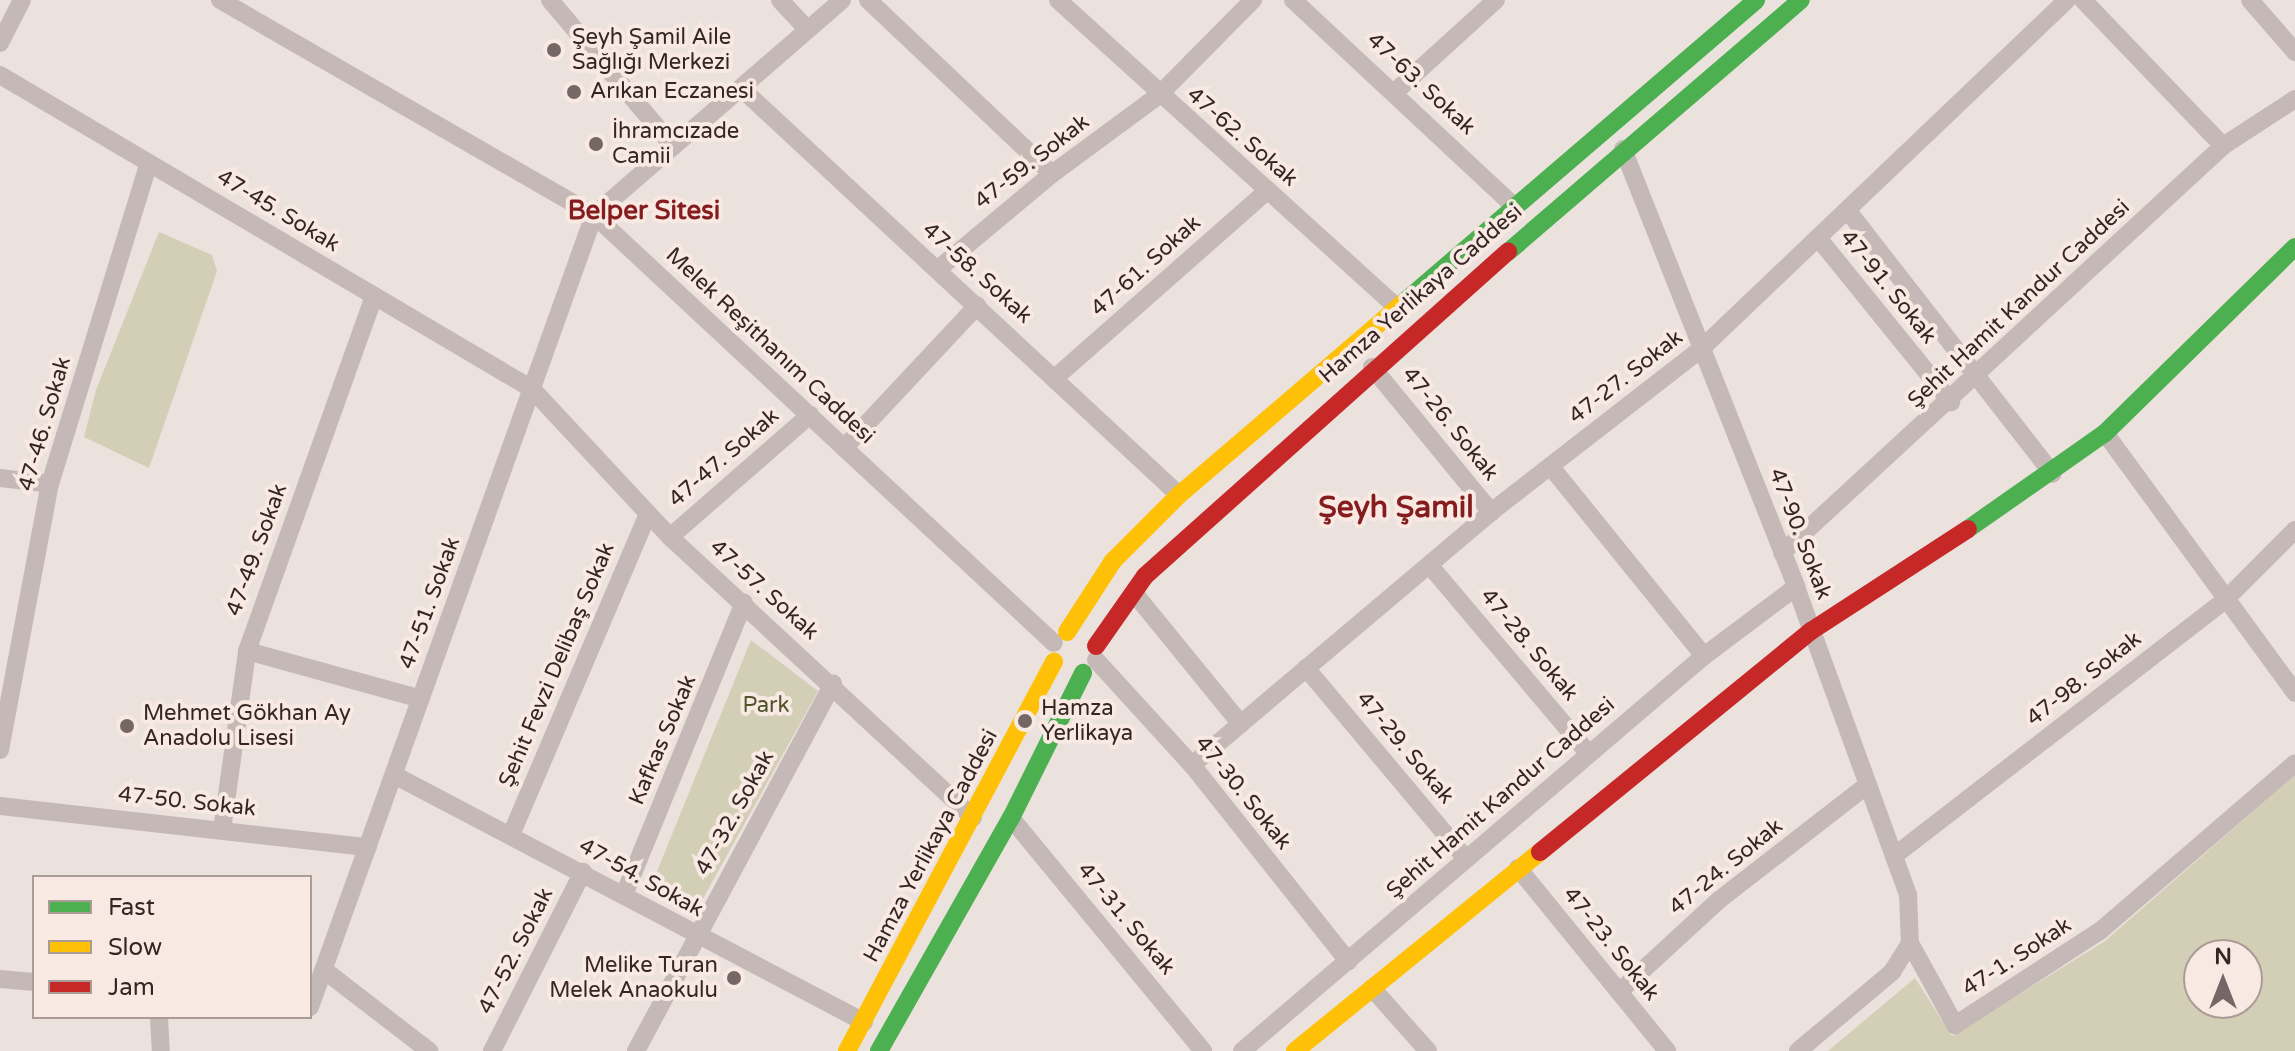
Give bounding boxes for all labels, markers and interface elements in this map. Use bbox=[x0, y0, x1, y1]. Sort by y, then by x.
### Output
place label: Şeyh Şamil Aile Sağlığı Merkezi bbox=[572, 24, 731, 76]
street label: 47-63. Sokak bbox=[1361, 27, 1481, 141]
marker: Şeyh Şamil Aile Sağlığı Merkezi bbox=[543, 39, 565, 61]
place label: Arıkan Eczanesi bbox=[590, 79, 754, 105]
street label: 47-62. Sokak bbox=[1181, 82, 1303, 192]
marker: Arıkan Eczanesi bbox=[565, 83, 583, 101]
street label: 47-59. Sokak bbox=[969, 109, 1095, 215]
place label: İhramcızade Camii bbox=[612, 118, 739, 170]
marker: İhramcızade Camii bbox=[587, 135, 605, 153]
street label: 47-45. Sokak bbox=[212, 164, 344, 258]
street label: Şehit Hamit Kandur Caddesi bbox=[1903, 194, 2135, 414]
district label: Belper Sitesi bbox=[568, 195, 720, 227]
street label: Hamza Yerlikaya Caddesi bbox=[1314, 199, 1528, 389]
street label: 47-61. Sokak bbox=[1086, 210, 1206, 322]
street label: 47-58. Sokak bbox=[917, 217, 1037, 329]
street label: 47-91. Sokak bbox=[1834, 225, 1942, 349]
street label: Melek Reşithanım Caddesi bbox=[660, 242, 880, 450]
street label: 47-27. Sokak bbox=[1564, 324, 1688, 430]
street label: 47-46. Sokak bbox=[13, 354, 77, 494]
street label: 47-26. Sokak bbox=[1396, 362, 1504, 486]
street label: 47-47. Sokak bbox=[663, 403, 785, 513]
street label: 47-90. Sokak bbox=[1763, 465, 1837, 603]
street label: 47-49. Sokak bbox=[221, 480, 293, 620]
district label: Şeyh Şamil bbox=[1318, 490, 1474, 526]
street label: 47-51. Sokak bbox=[394, 534, 466, 672]
street label: 47-57. Sokak bbox=[704, 534, 824, 646]
street label: Şehit Fevzi Delibaş Sokak bbox=[494, 539, 620, 791]
street label: 47-28. Sokak bbox=[1474, 584, 1584, 706]
street label: 47-98. Sokak bbox=[2021, 626, 2147, 732]
street label: Kafkas Sokak bbox=[624, 671, 702, 809]
street label: 47-29. Sokak bbox=[1350, 687, 1460, 809]
street label: Şehit Hamit Kandur Caddesi bbox=[1382, 692, 1620, 904]
park label: Park bbox=[743, 693, 789, 719]
place label: Hamza Yerlikaya bbox=[1041, 695, 1133, 746]
place label: Mehmet Gökhan Ay Anadolu Lisesi bbox=[143, 700, 351, 752]
marker: Hamza Yerlikaya bbox=[1016, 712, 1034, 730]
marker: Mehmet Gökhan Ay Anadolu Lisesi bbox=[118, 717, 136, 735]
street label: Hamza Yerlikaya Caddesi bbox=[858, 725, 1004, 967]
street label: 47-30. Sokak bbox=[1189, 731, 1297, 855]
street label: 47-32. Sokak bbox=[690, 746, 780, 880]
street label: 47-50. Sokak bbox=[117, 782, 257, 822]
street label: 47-24. Sokak bbox=[1664, 813, 1788, 921]
street label: 47-54. Sokak bbox=[574, 833, 708, 923]
street label: 47-31. Sokak bbox=[1071, 858, 1181, 980]
legend bbox=[32, 875, 312, 1019]
street label: 47-23. Sokak bbox=[1557, 882, 1665, 1006]
street label: 47-52. Sokak bbox=[473, 883, 559, 1019]
text: Fast bbox=[108, 893, 155, 922]
street label: 47-1. Sokak bbox=[1958, 912, 2076, 1002]
text: Slow bbox=[108, 933, 162, 962]
north arrow bbox=[2183, 939, 2263, 1019]
text: N bbox=[2214, 944, 2232, 970]
place label: Melike Turan Melek Anaokulu bbox=[549, 952, 718, 1004]
marker: Melike Turan Melek Anaokulu bbox=[725, 969, 743, 987]
text: Jam bbox=[108, 973, 155, 1002]

